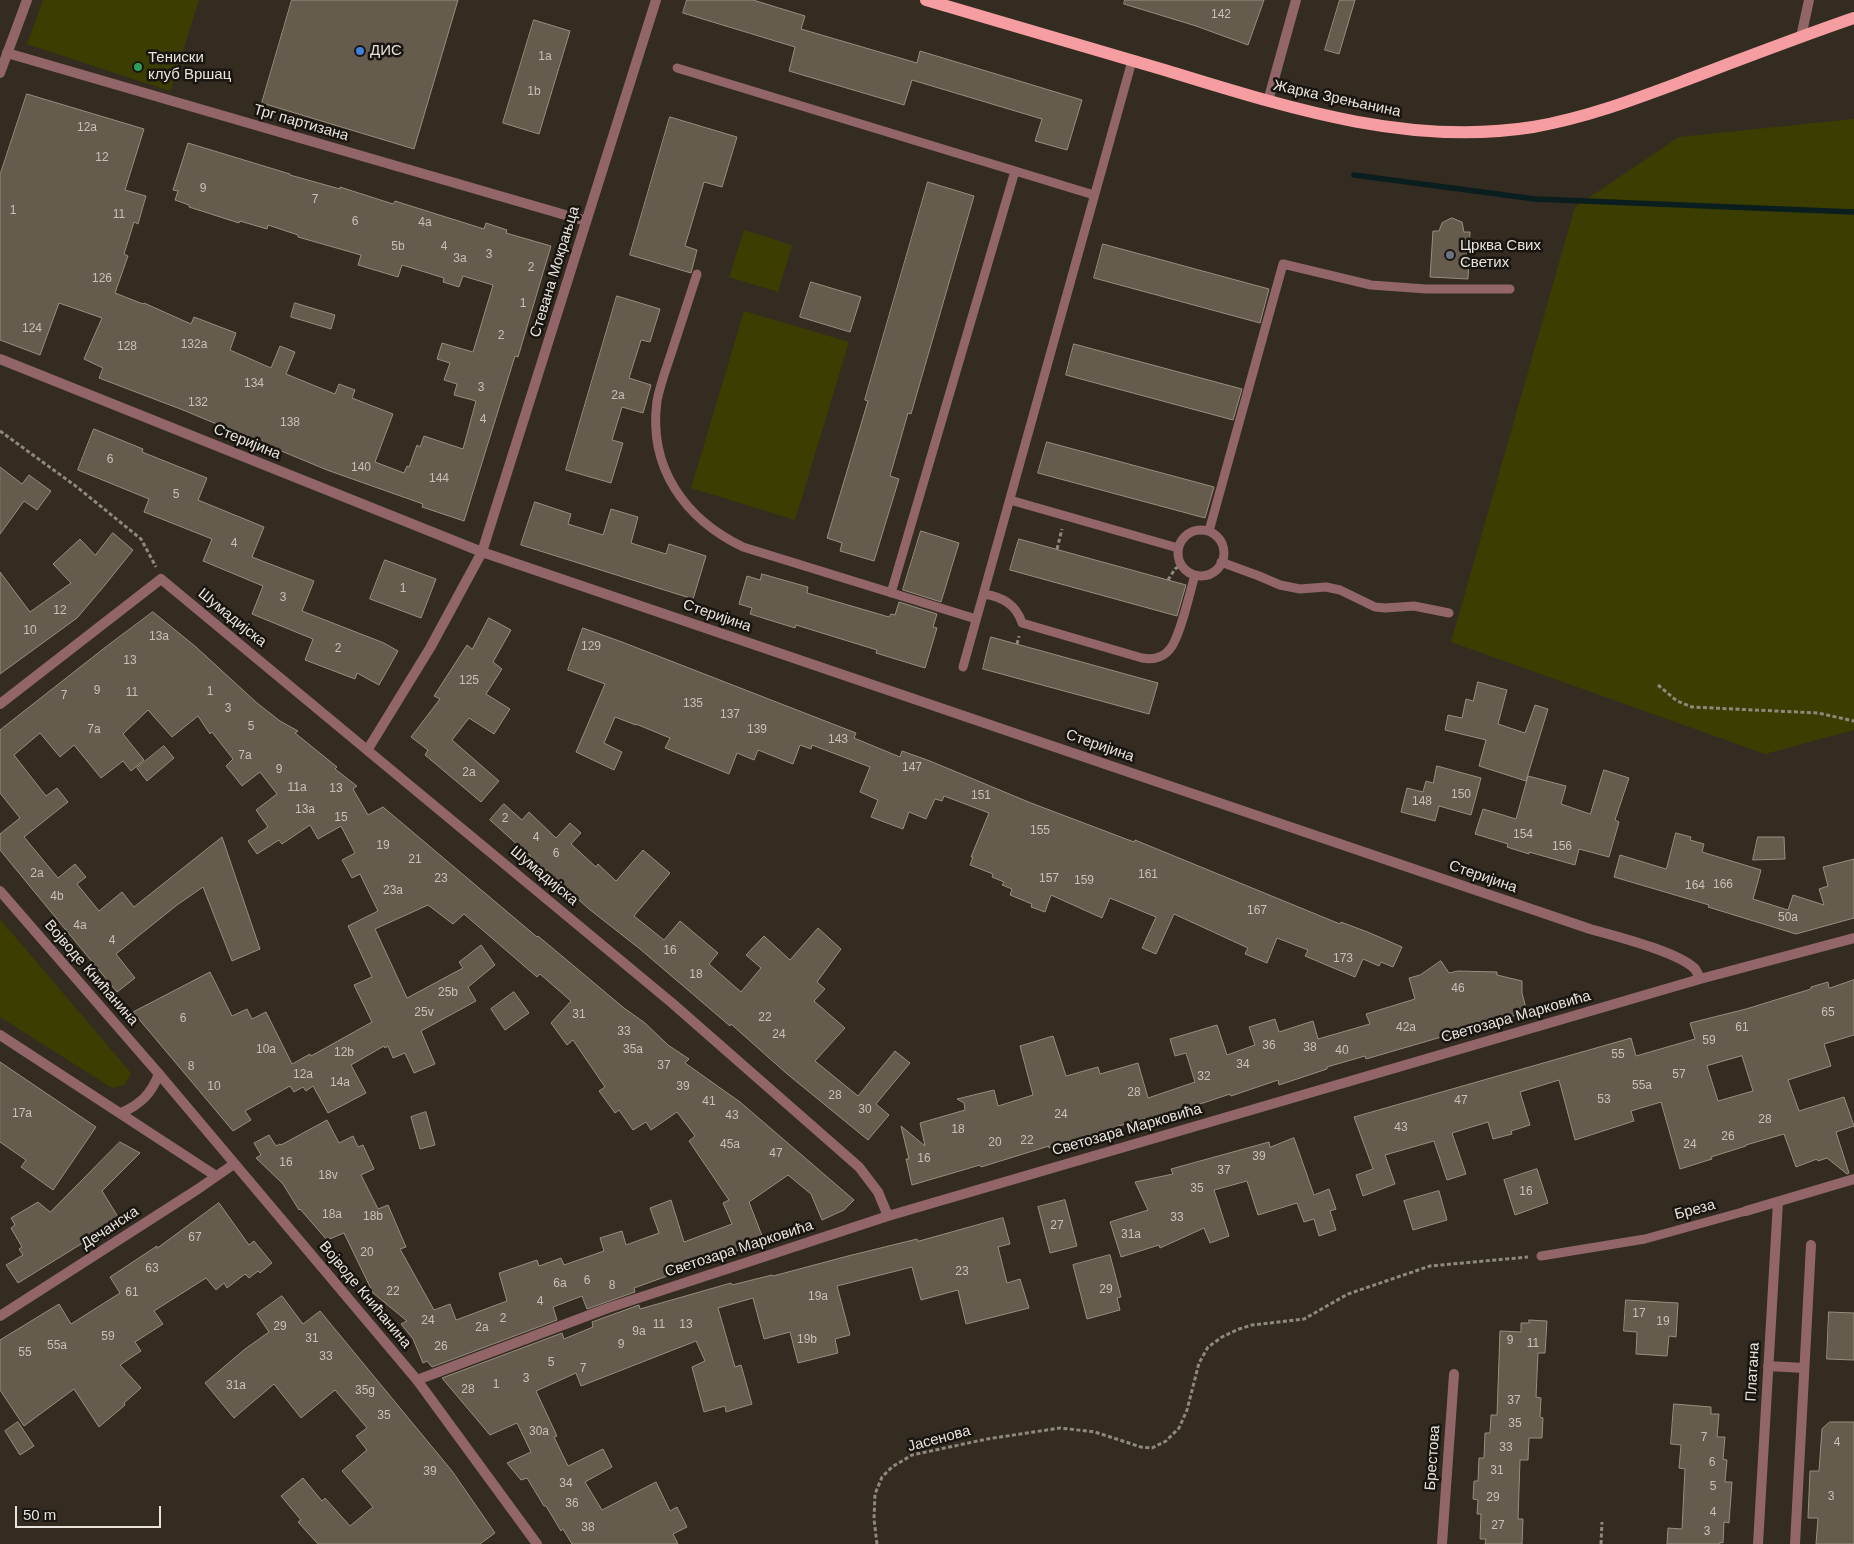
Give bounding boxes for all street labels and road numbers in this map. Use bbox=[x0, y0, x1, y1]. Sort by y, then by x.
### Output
street label: Жарка Зрењанина bbox=[1272, 77, 1402, 121]
street label: Трг партизана bbox=[251, 101, 351, 145]
street label: Стевана Мокрањца bbox=[526, 204, 584, 340]
street label: Стеријина bbox=[211, 420, 283, 464]
street label: Шумадијска bbox=[194, 585, 270, 651]
street label: Стеријина bbox=[681, 596, 753, 636]
street label: Стеријина bbox=[1064, 726, 1136, 766]
street label: Шумадијска bbox=[506, 842, 582, 910]
street label: Стеријина bbox=[1447, 857, 1519, 897]
street label: Војводе Книћанина bbox=[40, 916, 142, 1030]
street label: Светозара Марковића bbox=[1439, 987, 1593, 1047]
street label: Светозара Марковића bbox=[1050, 1100, 1204, 1160]
street label: Бреза bbox=[1673, 1196, 1717, 1224]
street label: Дечанска bbox=[78, 1203, 142, 1253]
street label: Светозара Марковића bbox=[663, 1217, 815, 1281]
street label: Војводе Книћанина bbox=[315, 1238, 415, 1352]
street label: Платана bbox=[1742, 1342, 1764, 1402]
street label: Јасенова bbox=[906, 1422, 972, 1456]
street label: Брестова bbox=[1422, 1425, 1444, 1491]

